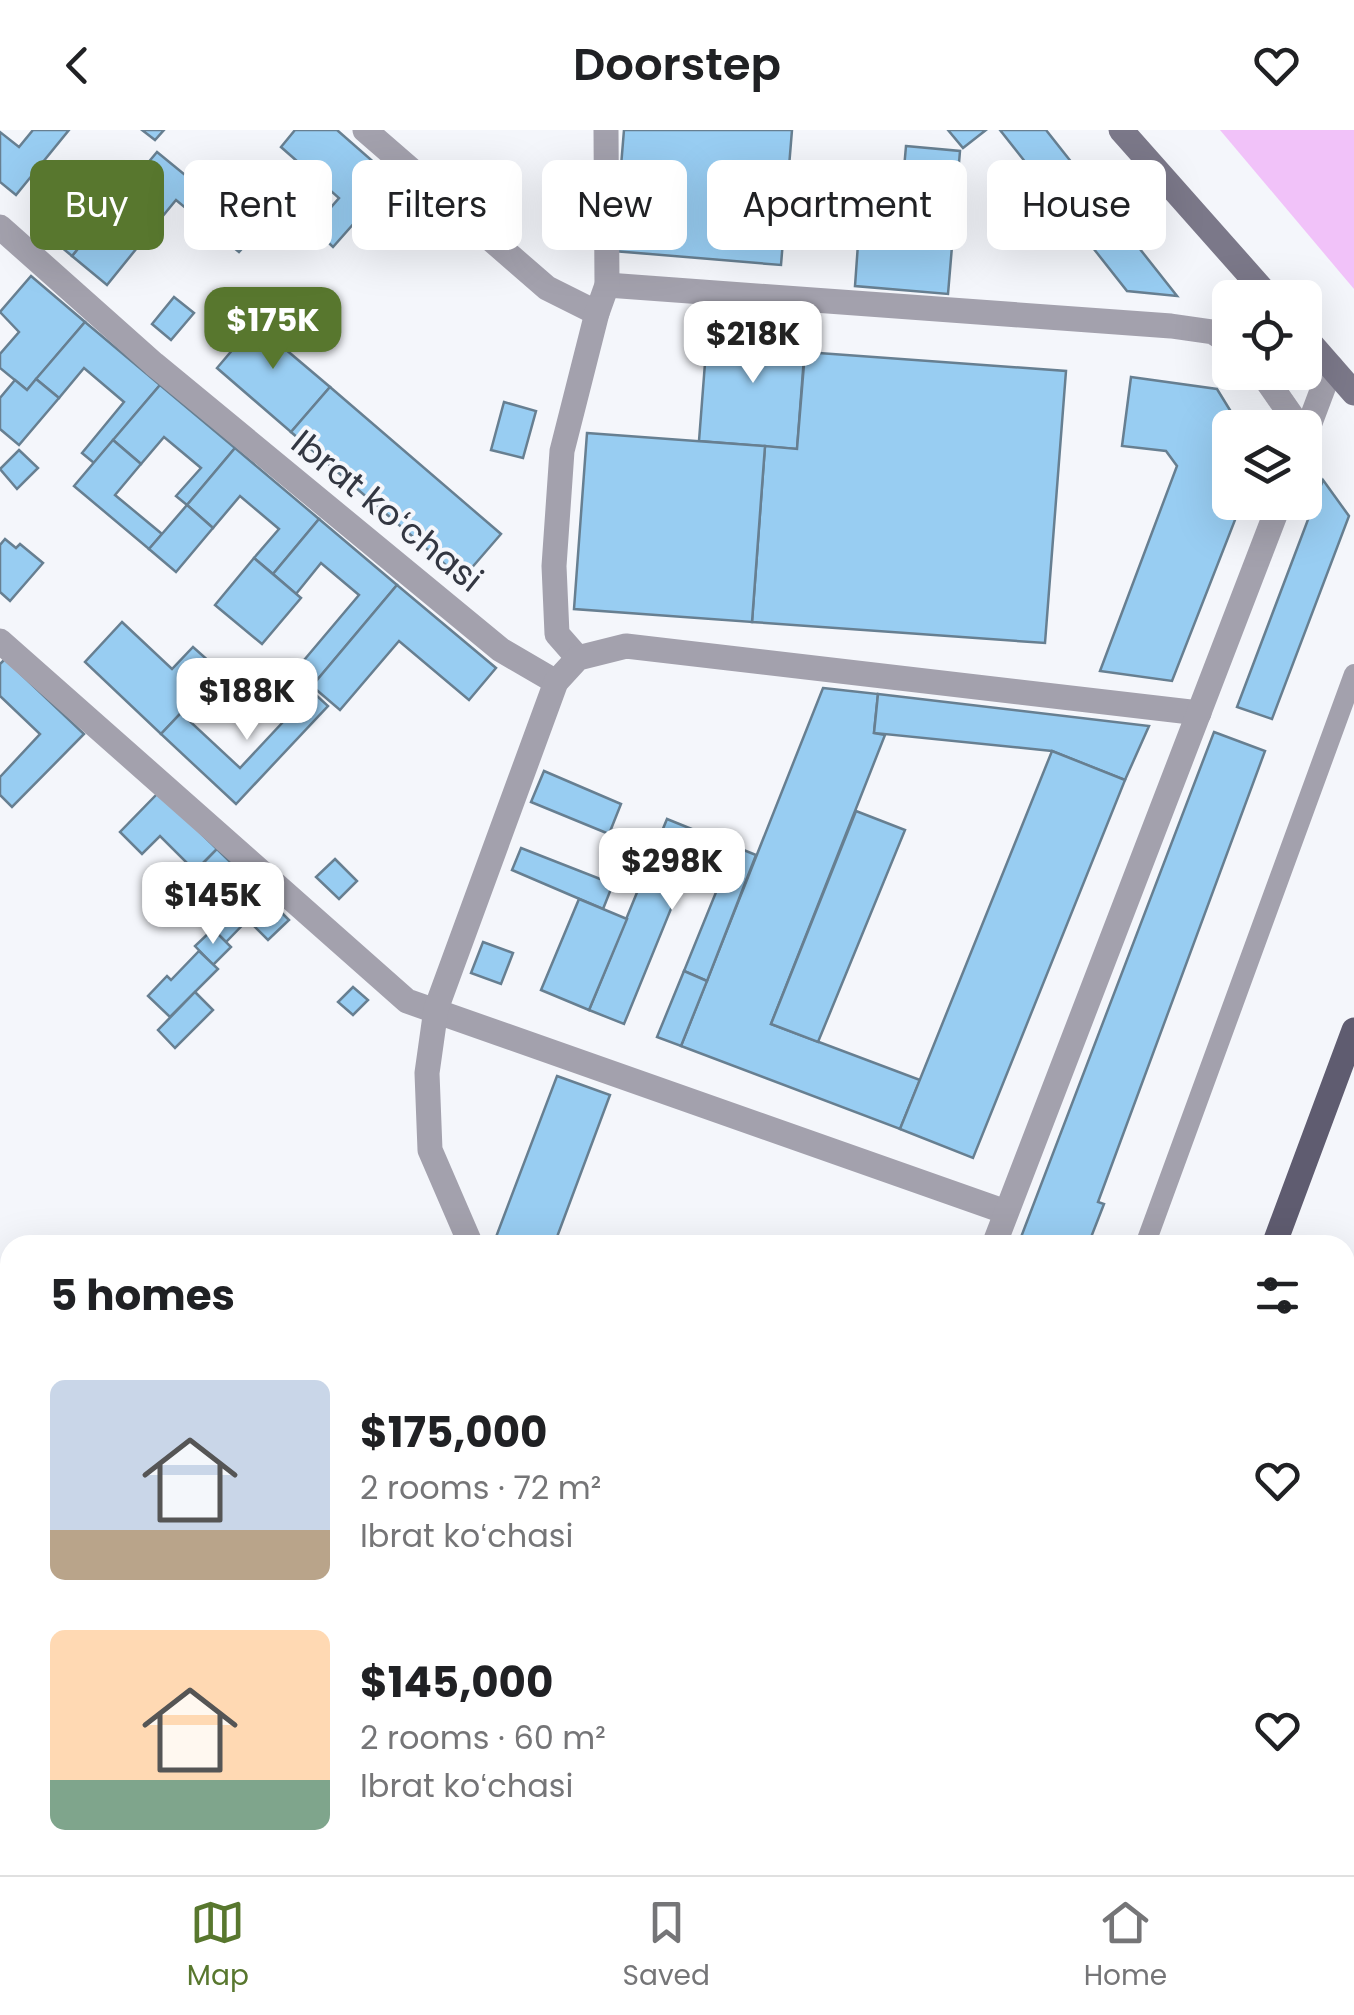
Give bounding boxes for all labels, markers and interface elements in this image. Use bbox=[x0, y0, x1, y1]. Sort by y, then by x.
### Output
text: Doorstep bbox=[573, 33, 781, 96]
icon: back bbox=[50, 38, 105, 93]
icon: heart bbox=[1249, 38, 1304, 93]
chip: Buy bbox=[30, 160, 164, 250]
chip: Rent bbox=[184, 160, 332, 250]
chip: Filters bbox=[352, 160, 522, 250]
chip: New bbox=[542, 160, 687, 250]
chip: Apartment bbox=[707, 160, 967, 250]
chip: House bbox=[987, 160, 1166, 250]
map controls bbox=[1212, 280, 1322, 520]
button: locate bbox=[1212, 280, 1322, 390]
pin: $175K bbox=[203, 287, 343, 372]
text: $175K bbox=[226, 297, 320, 342]
pin: $218K bbox=[683, 301, 823, 386]
text: $218K bbox=[706, 311, 800, 356]
button: layers bbox=[1212, 410, 1322, 520]
street label: Ibrat koʻchasi bbox=[281, 418, 493, 603]
pin: $188K bbox=[177, 658, 317, 743]
text: $188K bbox=[199, 668, 295, 713]
pin: $298K bbox=[602, 828, 742, 913]
text: $298K bbox=[621, 838, 723, 883]
pin: $145K bbox=[143, 862, 283, 947]
text: $145K bbox=[164, 872, 262, 917]
text: 5 homes bbox=[50, 1266, 235, 1325]
icon: filters bbox=[1250, 1268, 1305, 1323]
text: $175,000 bbox=[360, 1403, 547, 1462]
icon: home bbox=[130, 1420, 250, 1540]
icon: heart bbox=[1250, 1453, 1305, 1508]
text: 2 rooms · 72 m² bbox=[360, 1465, 601, 1510]
text: Ibrat koʻchasi bbox=[360, 1513, 573, 1558]
text: $145,000 bbox=[360, 1653, 553, 1712]
icon: home bbox=[130, 1670, 250, 1790]
icon: heart bbox=[1250, 1703, 1305, 1758]
text: 2 rooms · 60 m² bbox=[360, 1715, 606, 1760]
text: Ibrat koʻchasi bbox=[360, 1763, 573, 1808]
tab: Map bbox=[187, 1895, 249, 1997]
tab: Saved bbox=[623, 1895, 710, 1997]
tab: Home bbox=[1084, 1895, 1167, 1997]

